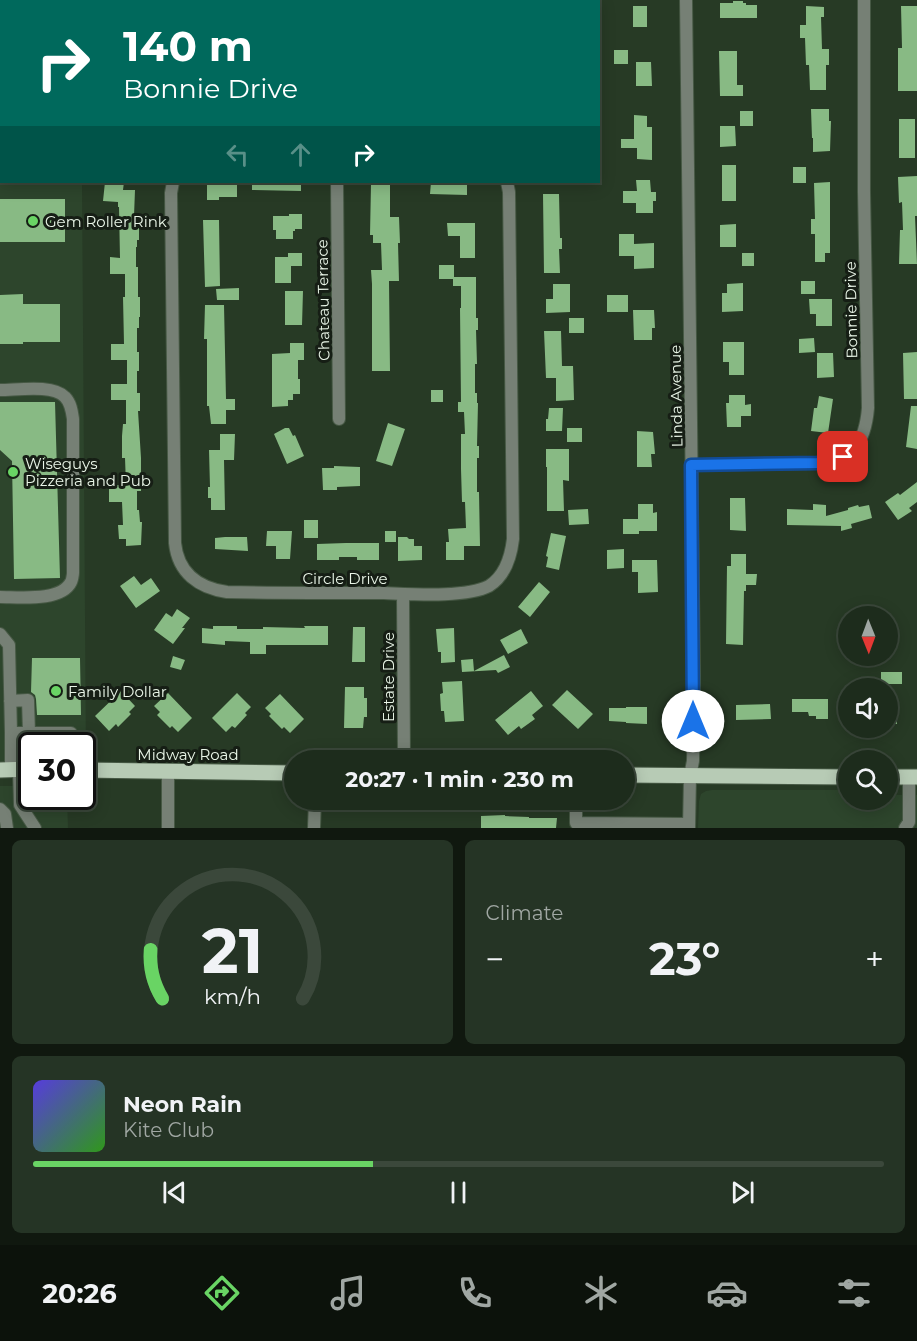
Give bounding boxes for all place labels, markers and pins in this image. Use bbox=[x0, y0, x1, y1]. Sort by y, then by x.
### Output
place label: Gem Roller Rink bbox=[45, 212, 167, 231]
marker: Gem Roller Rink bbox=[26, 214, 40, 228]
pin bbox=[817, 431, 868, 482]
place label: Wiseguys Pizzeria and Pub bbox=[25, 454, 151, 490]
marker: Wiseguys Pizzeria and Pub bbox=[6, 465, 20, 479]
place label: Family Dollar bbox=[68, 682, 167, 701]
marker: Family Dollar bbox=[49, 684, 63, 698]

